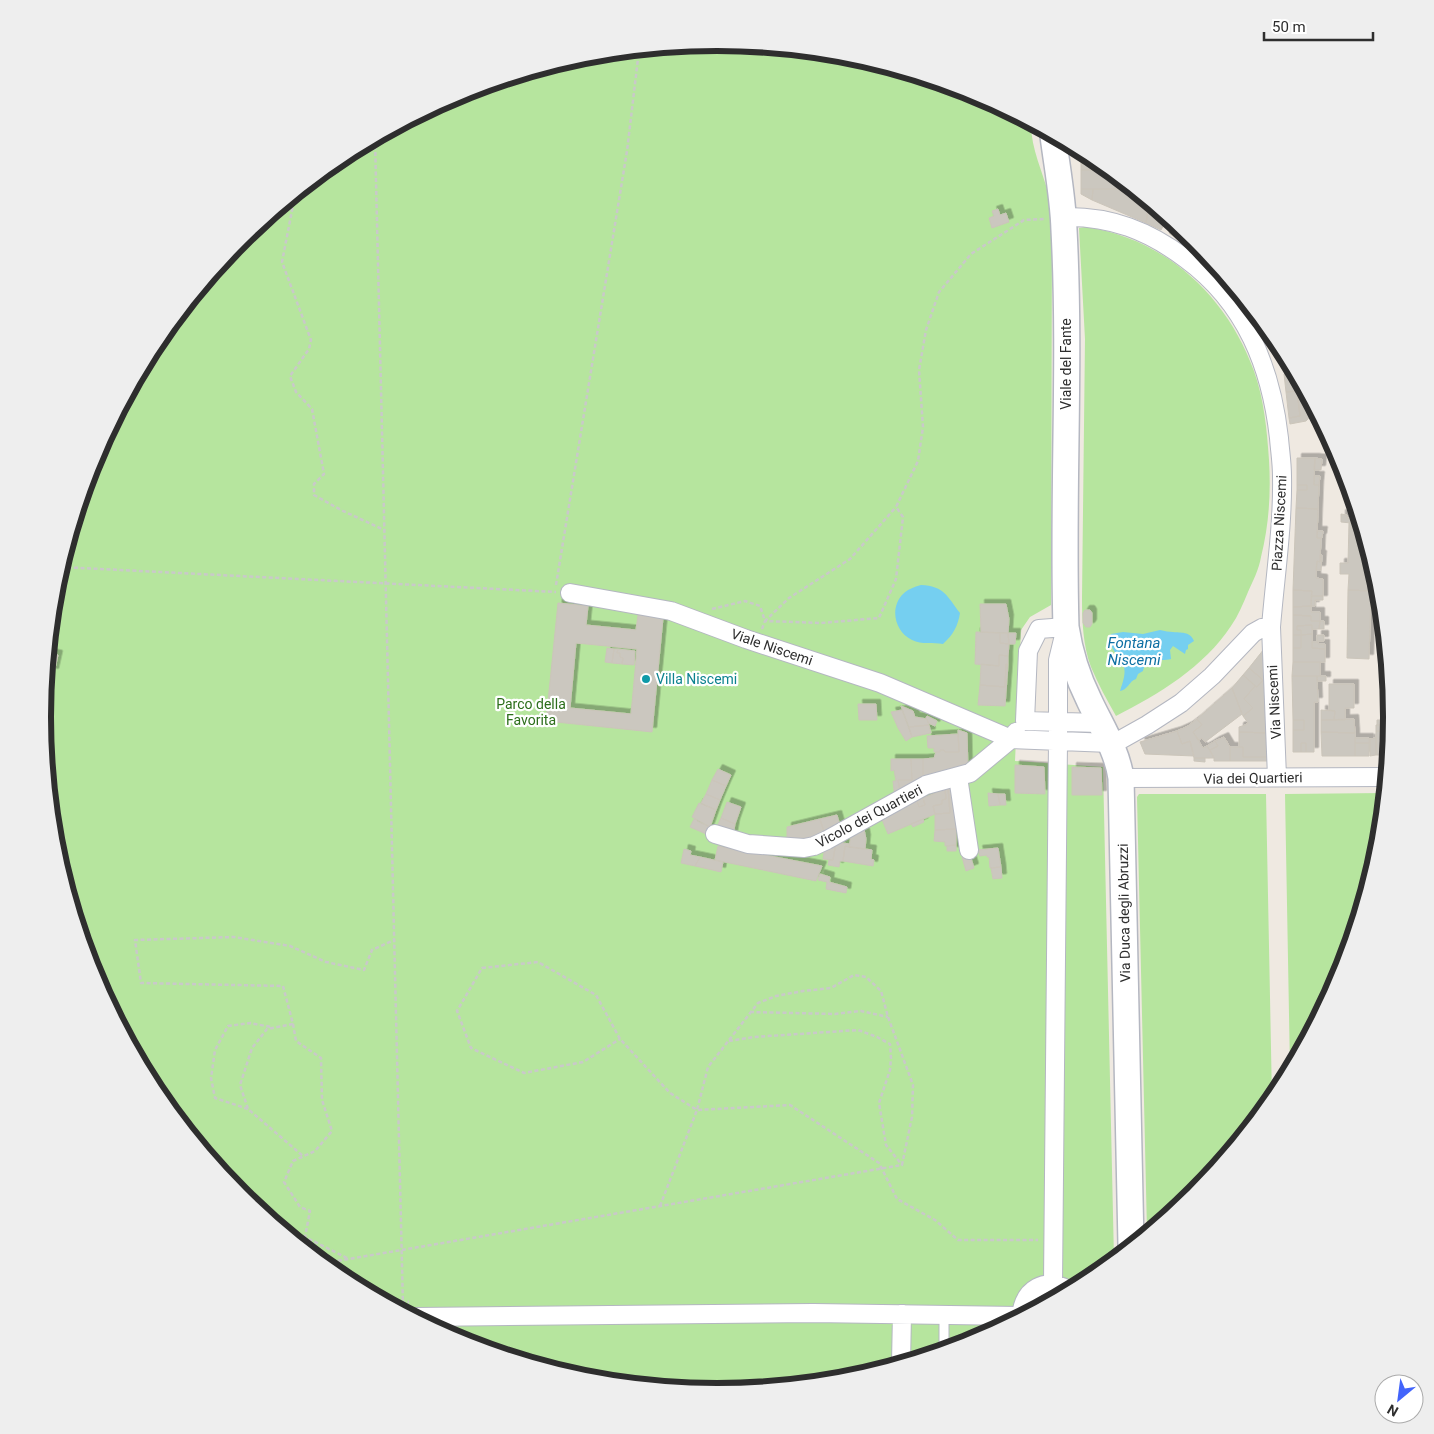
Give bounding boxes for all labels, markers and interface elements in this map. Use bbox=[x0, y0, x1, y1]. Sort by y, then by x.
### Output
scale bar bbox=[1264, 10, 1373, 42]
text: 50 m bbox=[1272, 18, 1306, 36]
street label: Viale del Fante bbox=[1058, 318, 1074, 410]
street label: Piazza Niscemi bbox=[1269, 475, 1289, 571]
street label: Viale Niscemi bbox=[729, 626, 815, 668]
water label: Fontana Niscemi bbox=[1107, 634, 1161, 669]
street label: Via Niscemi bbox=[1264, 664, 1284, 740]
place label: Villa Niscemi bbox=[656, 671, 737, 687]
marker: Villa Niscemi bbox=[640, 673, 652, 685]
park label: Parco della Favorita bbox=[496, 696, 566, 728]
street label: Via dei Quartieri bbox=[1203, 769, 1303, 787]
street label: Vicolo dei Quartieri bbox=[813, 781, 925, 851]
street label: Via Duca degli Abruzzi bbox=[1115, 843, 1133, 983]
north arrow bbox=[1374, 1374, 1424, 1424]
text: N bbox=[1384, 1401, 1401, 1420]

